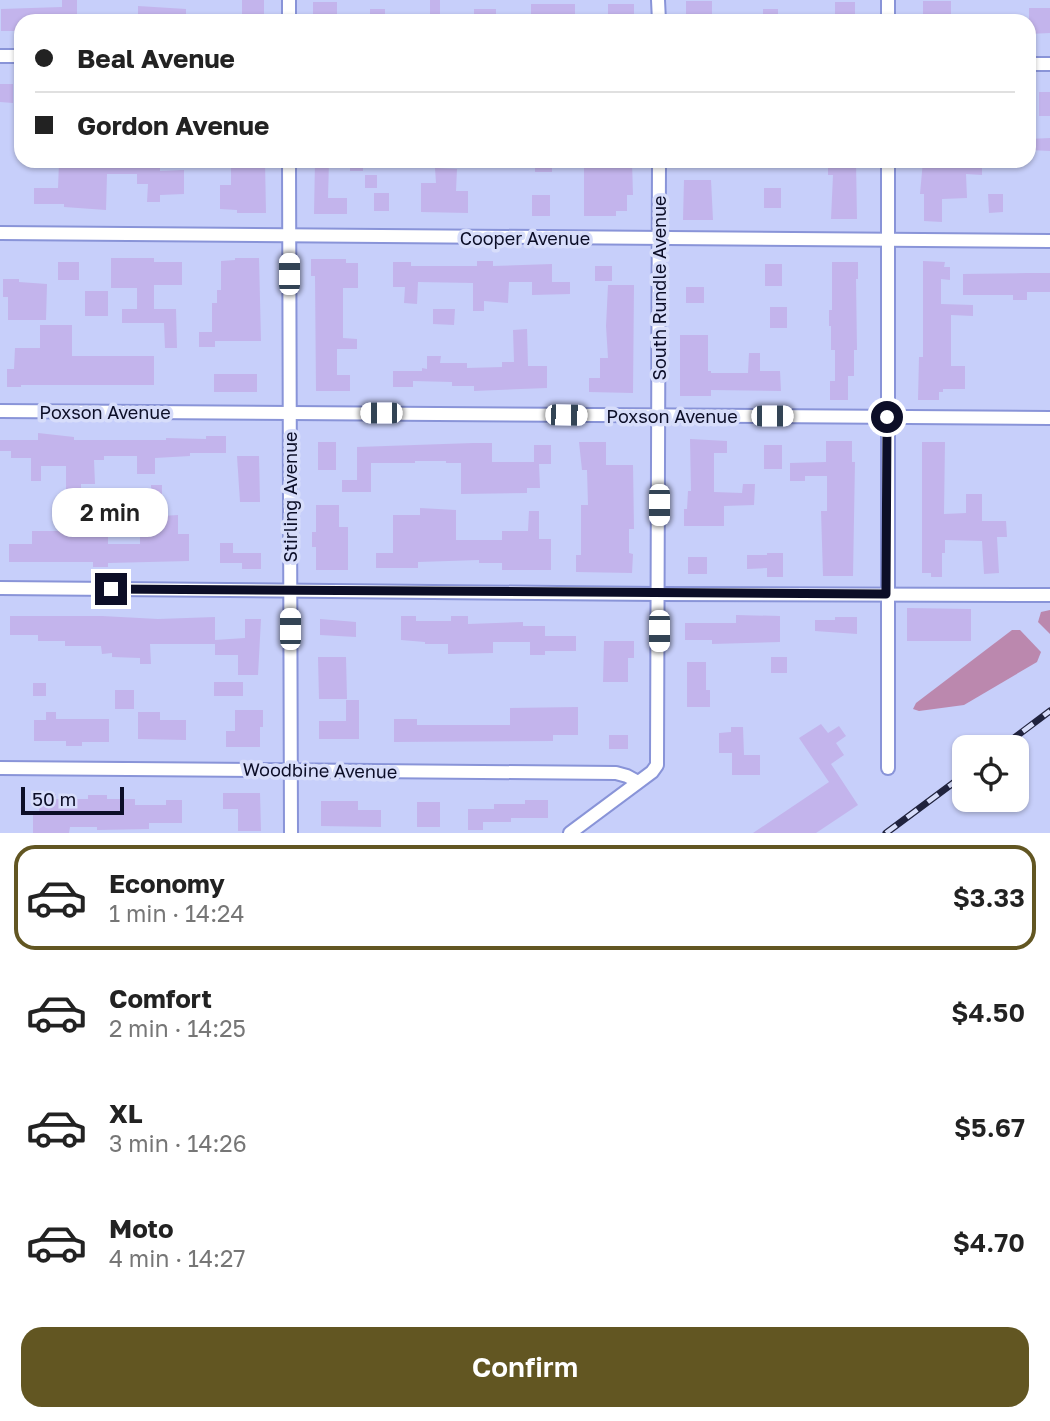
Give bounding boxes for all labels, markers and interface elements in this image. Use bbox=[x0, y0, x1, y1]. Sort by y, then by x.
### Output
text: Beal Avenue bbox=[77, 43, 235, 74]
text: Gordon Avenue bbox=[77, 110, 269, 141]
street label: South Rundle Avenue bbox=[648, 196, 670, 380]
street label: Cooper Avenue bbox=[460, 227, 590, 249]
car bbox=[279, 253, 300, 295]
street label: Poxson Avenue bbox=[39, 401, 171, 423]
route start bbox=[871, 401, 903, 433]
car bbox=[361, 403, 403, 424]
car bbox=[545, 404, 588, 426]
street label: Poxson Avenue bbox=[606, 405, 738, 427]
car bbox=[752, 406, 794, 427]
street label: Stirling Avenue bbox=[279, 432, 301, 562]
car bbox=[649, 484, 670, 526]
callout: 2 min bbox=[53, 488, 169, 536]
text: 2 min bbox=[80, 498, 140, 526]
route end bbox=[95, 573, 127, 605]
car bbox=[280, 608, 301, 650]
car bbox=[649, 610, 670, 652]
map controls bbox=[952, 735, 1029, 812]
button: locate bbox=[952, 735, 1029, 812]
street label: Woodbine Avenue bbox=[242, 758, 398, 782]
scale bar bbox=[21, 784, 124, 816]
text: 50 m bbox=[32, 787, 76, 810]
icon: car bbox=[25, 866, 88, 929]
text: Economy bbox=[109, 868, 225, 899]
text: $3.33 bbox=[953, 882, 1025, 913]
text: 1 min · 14:24 bbox=[109, 899, 244, 927]
icon: car bbox=[25, 981, 88, 1044]
text: Comfort bbox=[109, 983, 212, 1014]
text: $4.50 bbox=[951, 997, 1025, 1028]
text: 2 min · 14:25 bbox=[109, 1014, 246, 1042]
icon: car bbox=[25, 1096, 88, 1159]
text: XL bbox=[109, 1098, 143, 1129]
text: $5.67 bbox=[954, 1112, 1025, 1143]
text: 3 min · 14:26 bbox=[109, 1129, 247, 1157]
icon: car bbox=[25, 1211, 88, 1274]
text: Moto bbox=[109, 1213, 174, 1244]
text: $4.70 bbox=[953, 1227, 1025, 1258]
text: 4 min · 14:27 bbox=[109, 1244, 245, 1272]
button: Confirm bbox=[21, 1327, 1029, 1407]

